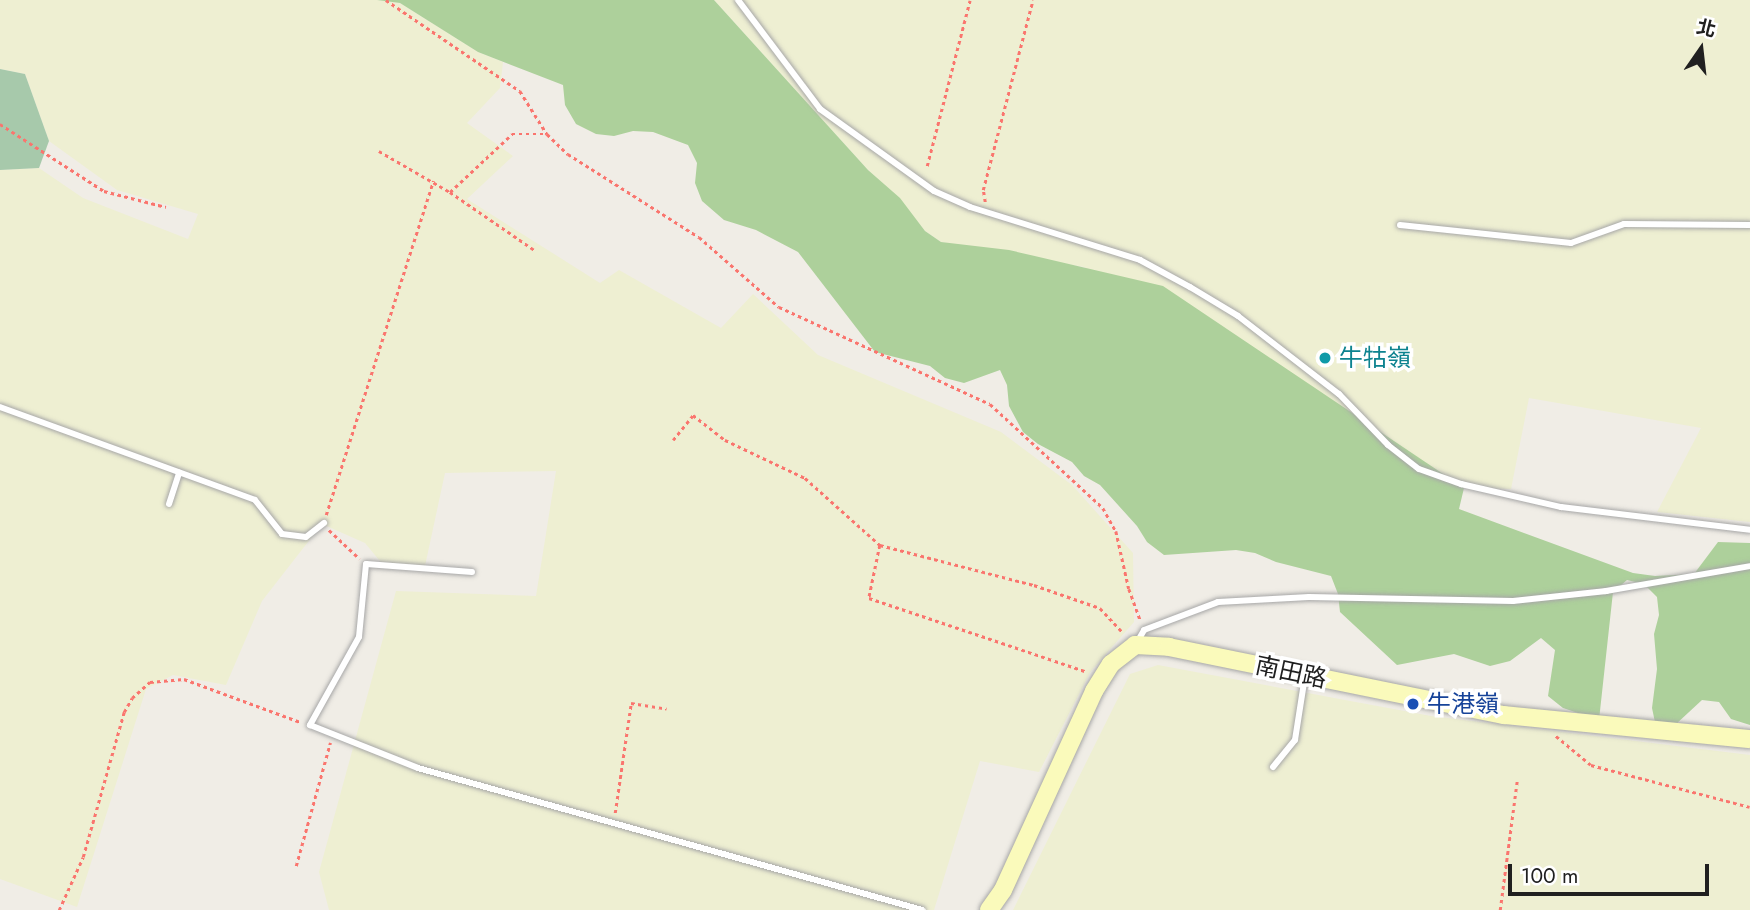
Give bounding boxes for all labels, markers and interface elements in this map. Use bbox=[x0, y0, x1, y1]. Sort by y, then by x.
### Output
text: 北 bbox=[1694, 13, 1719, 44]
north arrow bbox=[1666, 14, 1736, 84]
place label: 牛牯嶺 bbox=[1339, 344, 1411, 372]
marker: 牛牯嶺 bbox=[1317, 350, 1333, 366]
street label: 南田路 bbox=[1253, 650, 1329, 694]
place label: 牛港嶺 bbox=[1427, 690, 1499, 718]
marker: 牛港嶺 bbox=[1405, 696, 1421, 712]
scale bar bbox=[1512, 850, 1713, 894]
text: 100 m bbox=[1521, 861, 1578, 891]

